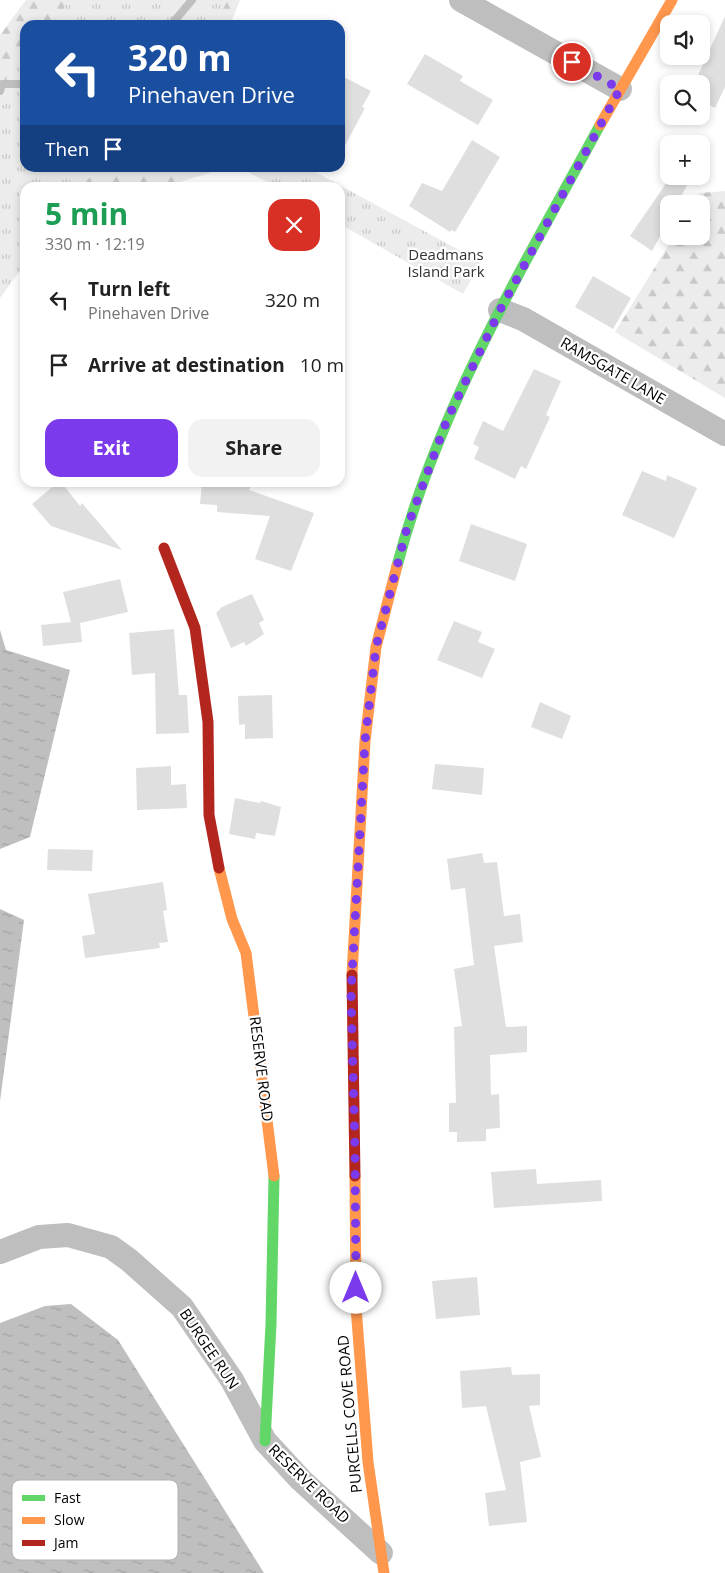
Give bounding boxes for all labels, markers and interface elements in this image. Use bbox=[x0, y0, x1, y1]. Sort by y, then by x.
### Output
map controls bbox=[660, 15, 710, 245]
button: sound bbox=[660, 15, 710, 65]
text: 320 m bbox=[128, 34, 232, 81]
icon: left bbox=[45, 40, 110, 105]
pin bbox=[551, 41, 593, 83]
icon: arrive bbox=[558, 48, 586, 76]
button: search bbox=[660, 75, 710, 125]
text: Pinehaven Drive bbox=[128, 79, 295, 109]
icon: arrive bbox=[99, 135, 127, 163]
button: + bbox=[660, 135, 710, 185]
text: Then bbox=[45, 136, 89, 162]
text: 5 min bbox=[45, 193, 128, 234]
button: − bbox=[660, 195, 710, 245]
button: close bbox=[268, 199, 320, 251]
text: 330 m · 12:19 bbox=[45, 233, 145, 255]
park label: Deadmans Island Park bbox=[407, 244, 485, 281]
text: Turn left bbox=[88, 276, 170, 302]
icon: left bbox=[45, 286, 73, 314]
text: 320 m bbox=[265, 287, 320, 313]
text: Pinehaven Drive bbox=[88, 302, 209, 324]
street label: RAMSGATE LANE bbox=[557, 332, 670, 408]
icon: arrive bbox=[45, 351, 73, 379]
text: Arrive at destination bbox=[88, 352, 285, 378]
text: 10 m bbox=[300, 352, 344, 378]
button: Exit bbox=[45, 419, 178, 477]
button: Share bbox=[188, 419, 320, 477]
street label: RESERVE ROAD bbox=[246, 1015, 278, 1123]
position arrow bbox=[329, 1261, 381, 1313]
street label: BURGEE RUN bbox=[176, 1304, 244, 1393]
street label: PURCELLS COVE ROAD bbox=[332, 1334, 366, 1494]
street label: RESERVE ROAD bbox=[265, 1439, 355, 1527]
legend bbox=[12, 1480, 178, 1560]
text: Fast bbox=[54, 1488, 81, 1507]
text: Slow bbox=[54, 1510, 85, 1529]
text: Jam bbox=[52, 1533, 79, 1552]

